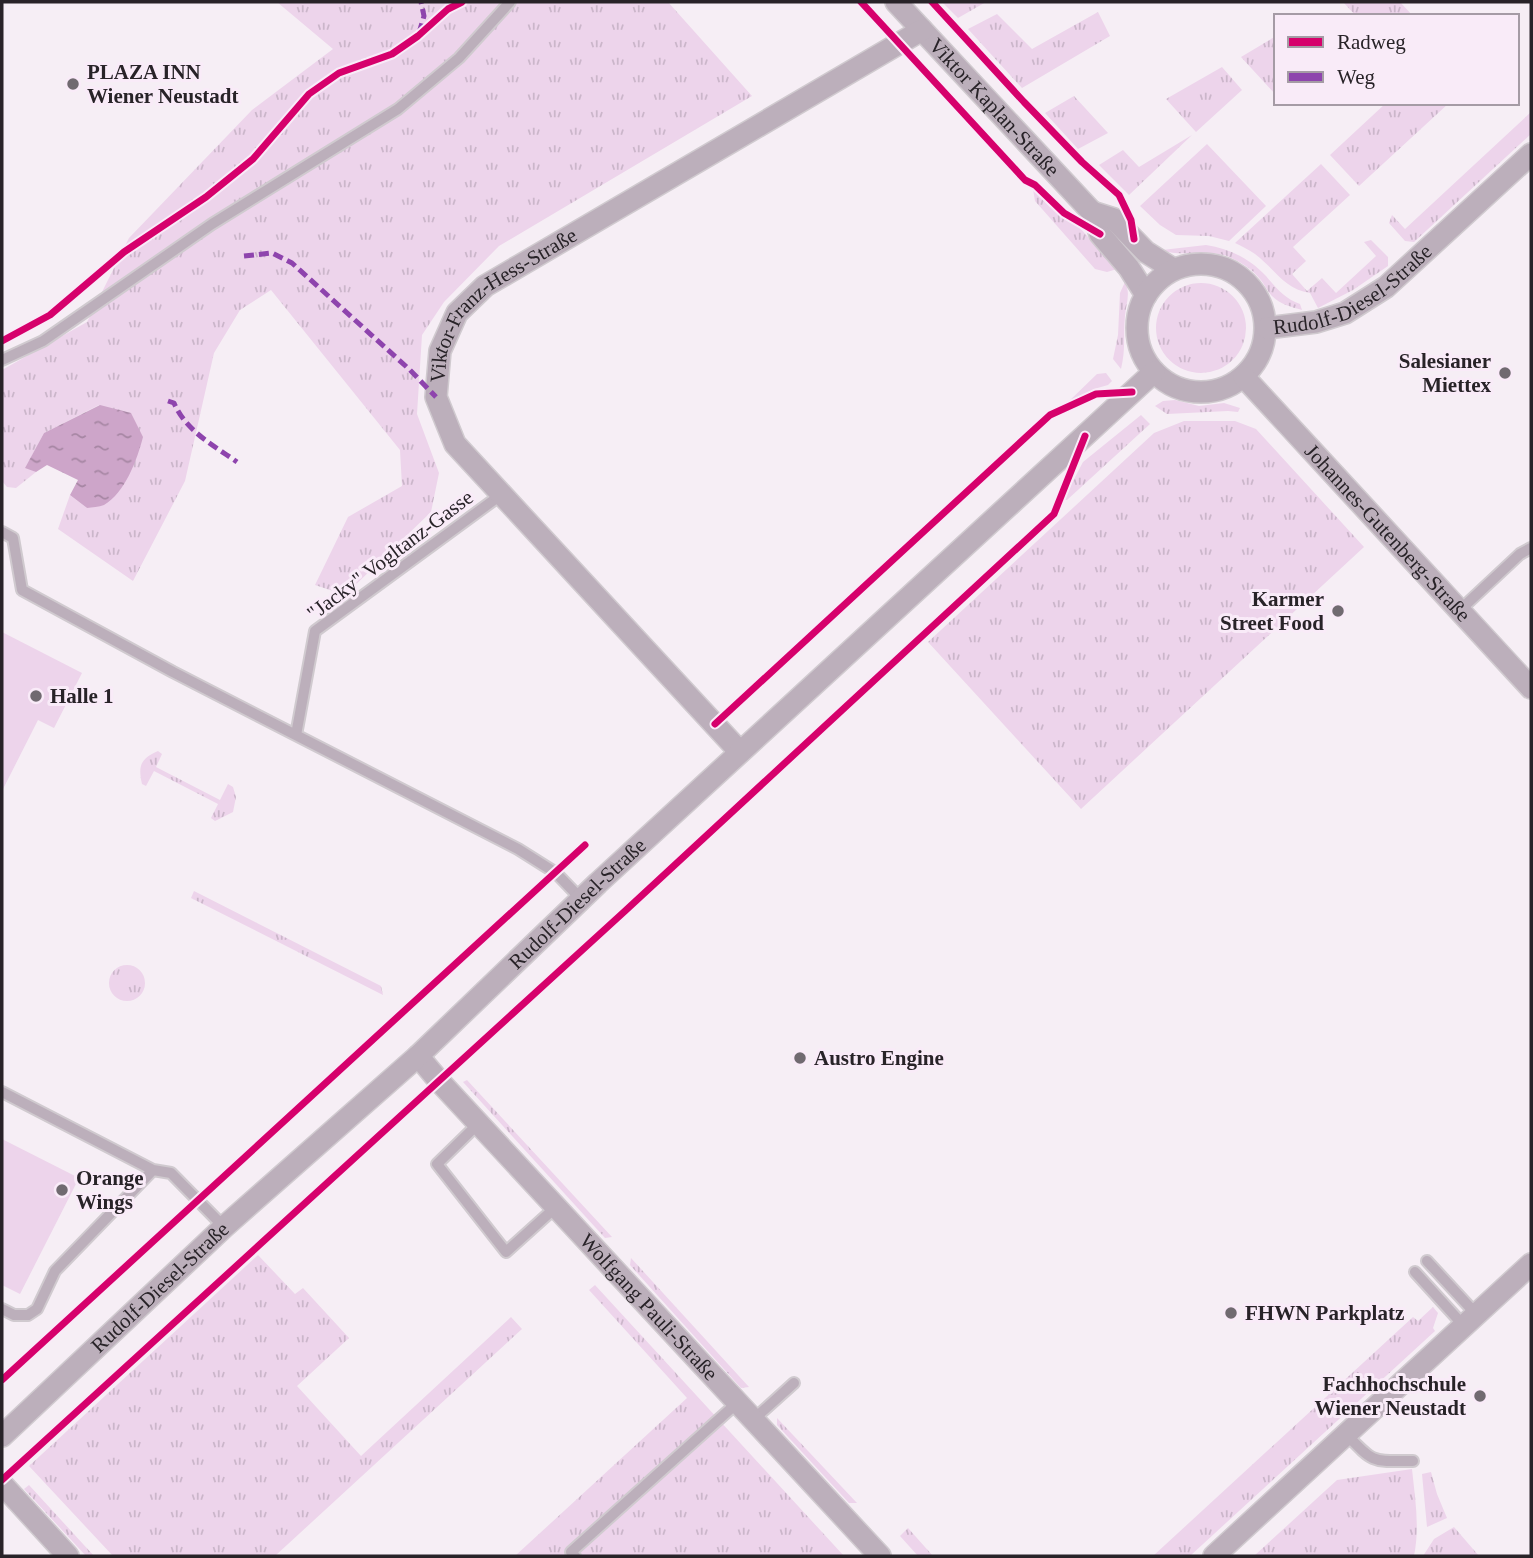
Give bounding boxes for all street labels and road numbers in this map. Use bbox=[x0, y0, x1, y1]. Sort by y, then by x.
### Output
street label: Viktor Kaplan-Straße bbox=[924, 33, 1065, 181]
street label: Viktor-Franz-Hess-Straße bbox=[425, 223, 581, 384]
street label: Rudolf-Diesel-Straße bbox=[1272, 239, 1437, 339]
street label: Johannes-Gutenberg-Straße bbox=[1300, 439, 1476, 627]
street label: "Jacky" Vogltanz-Gasse bbox=[302, 485, 478, 625]
street label: Rudolf-Diesel-Straße bbox=[504, 833, 651, 974]
street label: Rudolf-Diesel-Straße bbox=[86, 1217, 234, 1358]
street label: Wolfgang Pauli-Straße bbox=[575, 1229, 723, 1385]

